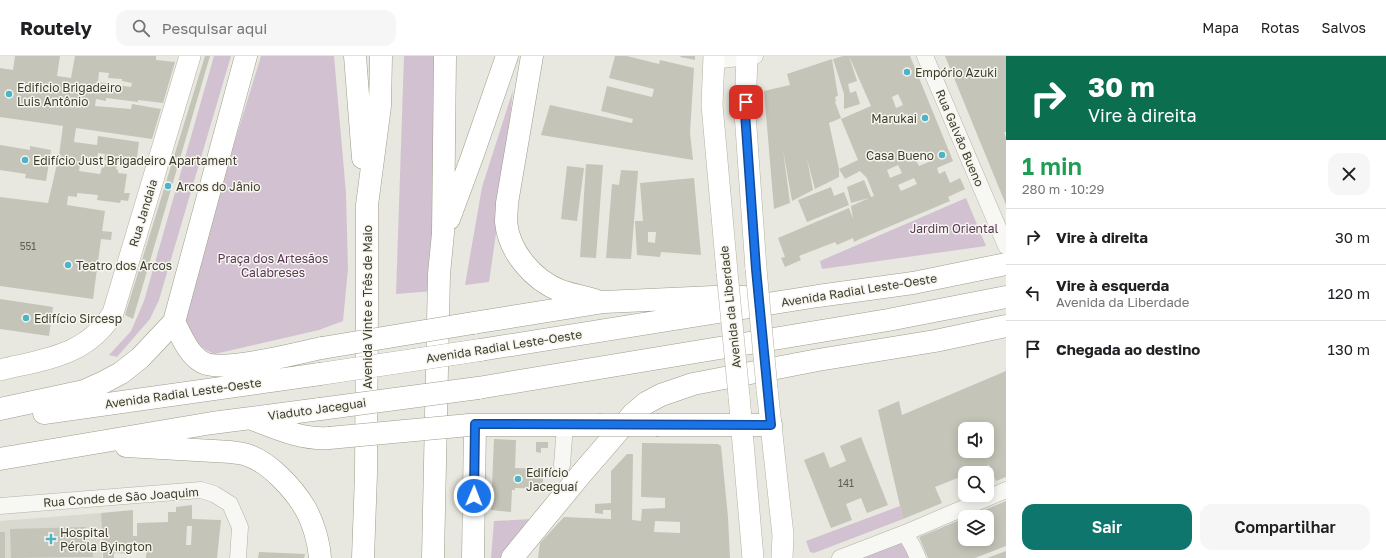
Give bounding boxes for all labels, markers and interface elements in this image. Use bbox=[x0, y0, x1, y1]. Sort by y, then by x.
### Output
search box bbox=[116, 10, 396, 46]
text: Routely bbox=[20, 16, 92, 39]
icon: search bbox=[130, 17, 152, 39]
text: Pesquisar aqui bbox=[162, 19, 267, 37]
text: Mapa bbox=[1202, 19, 1239, 36]
text: Rotas bbox=[1261, 19, 1300, 36]
text: Salvos bbox=[1322, 19, 1366, 36]
place label: Empório Azuki bbox=[915, 65, 997, 80]
marker: Empório Azuki bbox=[902, 67, 912, 77]
text: 30 m bbox=[1088, 70, 1155, 103]
icon: right bbox=[1022, 72, 1074, 124]
place label: Edificio Brigadeiro Luis Antônio bbox=[17, 80, 122, 109]
pin bbox=[729, 85, 763, 119]
street label: Rua Galvão Bueno bbox=[933, 87, 987, 189]
marker: Edificio Brigadeiro Luis Antônio bbox=[4, 89, 14, 99]
icon: arrive bbox=[735, 91, 757, 113]
text: Vire à direita bbox=[1088, 104, 1197, 126]
place label: Marukai bbox=[871, 111, 917, 126]
marker: Marukai bbox=[920, 113, 930, 123]
place label: Casa Bueno bbox=[866, 148, 934, 163]
marker: Casa Bueno bbox=[937, 150, 947, 160]
text: 1 min bbox=[1022, 151, 1082, 180]
place label: Edifício Just Brigadeiro Apartament bbox=[33, 153, 237, 168]
button: close bbox=[1328, 153, 1370, 195]
marker: Edifício Just Brigadeiro Apartament bbox=[20, 155, 30, 165]
street label: Rua Jandaia bbox=[126, 177, 160, 249]
place label: Arcos do Jânio bbox=[176, 179, 261, 194]
marker: Arcos do Jânio bbox=[163, 181, 173, 191]
text: 280 m · 10:29 bbox=[1022, 181, 1104, 197]
park label: Jardim Oriental bbox=[910, 221, 998, 236]
street label: Avenida Vinte e Três de Maio bbox=[360, 225, 375, 389]
icon: right bbox=[1022, 226, 1044, 248]
text: Vire à direita bbox=[1056, 228, 1148, 246]
text: 30 m bbox=[1335, 228, 1370, 246]
house number: 551 bbox=[20, 240, 36, 252]
street label: Avenida da Liberdade bbox=[716, 245, 744, 369]
park label: Praça dos Artesãos Calabreses bbox=[218, 251, 328, 280]
place label: Teatro dos Arcos bbox=[76, 258, 172, 273]
marker: Teatro dos Arcos bbox=[63, 260, 73, 270]
street label: Avenida Radial Leste-Oeste bbox=[780, 270, 938, 310]
text: Vire à esquerda bbox=[1056, 276, 1169, 294]
icon: left bbox=[1022, 282, 1044, 304]
text: 120 m bbox=[1328, 284, 1370, 302]
text: Avenida da Liberdade bbox=[1056, 294, 1189, 310]
place label: Edifício Sircesp bbox=[34, 311, 122, 326]
marker: Edifício Sircesp bbox=[21, 313, 31, 323]
street label: Avenida Radial Leste-Oeste bbox=[425, 326, 583, 366]
icon: arrive bbox=[1022, 338, 1044, 360]
text: Chegada ao destino bbox=[1056, 340, 1200, 358]
text: 130 m bbox=[1328, 340, 1370, 358]
street label: Avenida Radial Leste-Oeste bbox=[104, 375, 262, 411]
street label: Viaduto Jaceguai bbox=[267, 395, 367, 423]
map controls bbox=[958, 422, 994, 546]
button: sound bbox=[958, 422, 994, 458]
place label: Edifício Jaceguaí bbox=[526, 465, 578, 494]
button: search bbox=[958, 466, 994, 502]
marker: Edifício Jaceguaí bbox=[513, 474, 523, 484]
position arrow bbox=[453, 475, 495, 517]
house number: 141 bbox=[838, 477, 854, 489]
street label: Rua Conde de São Joaquim bbox=[43, 484, 199, 510]
button: Sair bbox=[1022, 504, 1192, 550]
button: Compartilhar bbox=[1200, 504, 1370, 550]
button: layers bbox=[958, 510, 994, 546]
place label: Hospital Pérola Byington bbox=[60, 525, 152, 554]
marker: Hospital Pérola Byington bbox=[45, 533, 57, 545]

